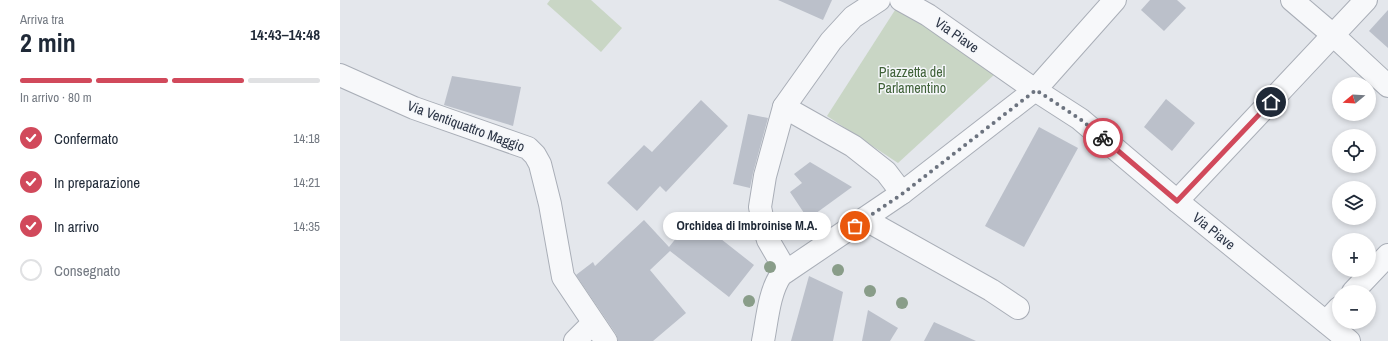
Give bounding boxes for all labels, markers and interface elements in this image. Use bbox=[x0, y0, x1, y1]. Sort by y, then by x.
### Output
text: Arriva tra bbox=[20, 11, 64, 28]
street label: Via Piave bbox=[932, 13, 982, 57]
text: 14:43–14:48 bbox=[250, 24, 320, 45]
text: 2 min bbox=[20, 25, 76, 60]
park label: Piazzetta del Parlamentino bbox=[878, 63, 946, 97]
north arrow bbox=[1332, 77, 1376, 121]
map controls bbox=[1332, 77, 1376, 329]
pin bbox=[1254, 85, 1288, 119]
text: In arrivo · 80 m bbox=[20, 89, 92, 106]
icon: home bbox=[1260, 91, 1282, 113]
street label: Via Ventiquattro Maggio bbox=[405, 96, 527, 156]
courier bbox=[1083, 118, 1123, 158]
icon: check bbox=[20, 127, 42, 149]
icon: bike bbox=[1092, 127, 1114, 149]
text: Confermato bbox=[54, 128, 118, 149]
button: locate bbox=[1332, 129, 1376, 173]
text: 14:18 bbox=[293, 130, 320, 147]
icon: check bbox=[20, 171, 42, 193]
text: In preparazione bbox=[54, 172, 140, 193]
text: 14:21 bbox=[293, 174, 320, 191]
button: layers bbox=[1332, 181, 1376, 225]
street label: Via Piave bbox=[1189, 208, 1239, 254]
pin bbox=[838, 209, 872, 243]
callout: Orchidea di Imbroinise M.A. bbox=[663, 212, 831, 240]
icon: check bbox=[20, 215, 42, 237]
icon: bag bbox=[844, 215, 866, 237]
text: In arrivo bbox=[54, 216, 99, 237]
text: Orchidea di Imbroinise M.A. bbox=[677, 217, 818, 234]
text: 14:35 bbox=[293, 218, 320, 235]
button: + bbox=[1332, 233, 1376, 277]
text: Consegnato bbox=[54, 260, 120, 281]
button: − bbox=[1332, 285, 1376, 329]

